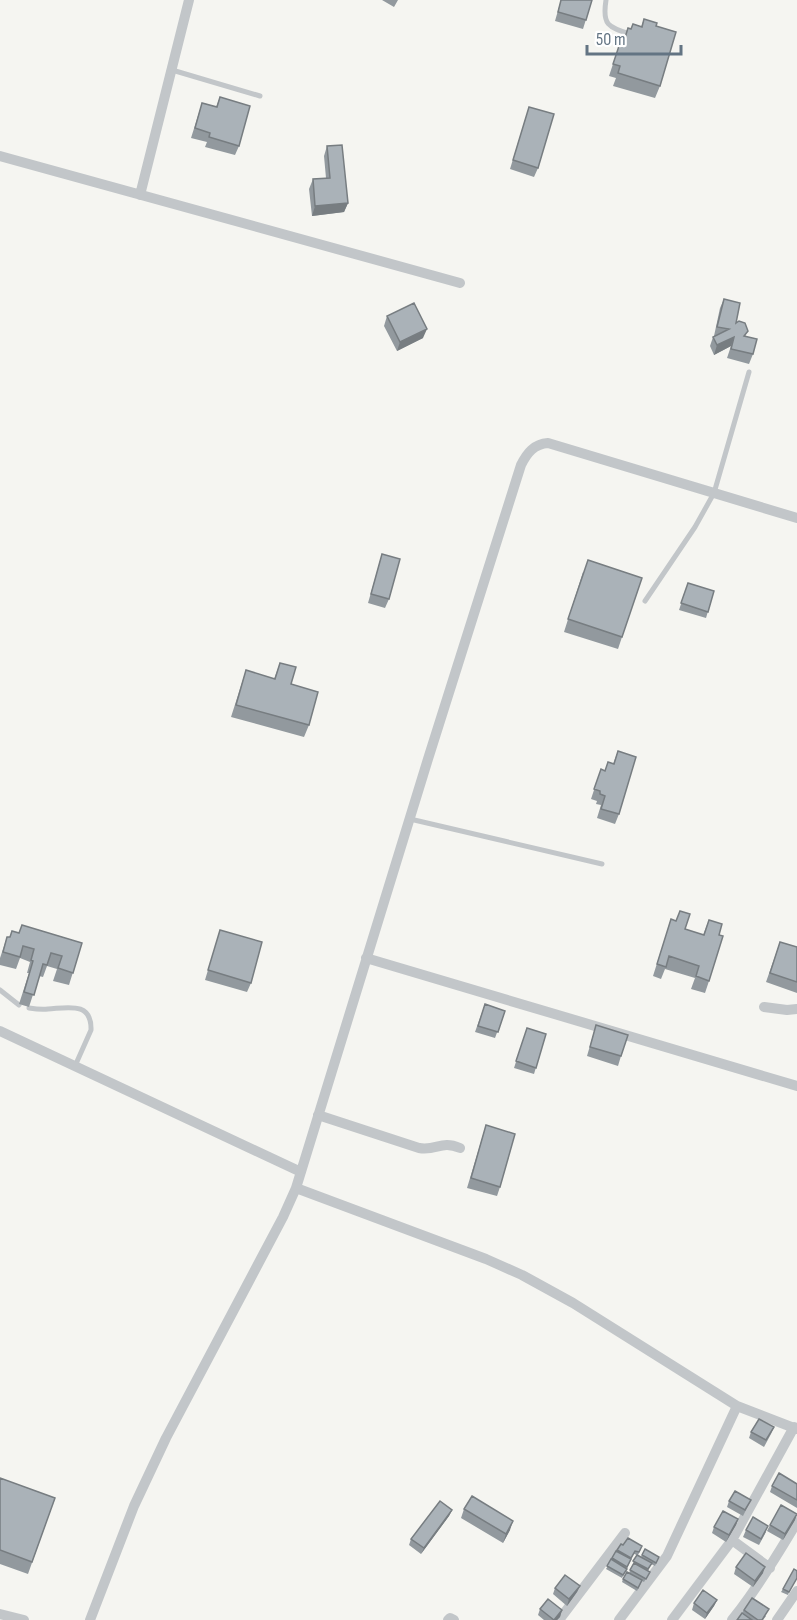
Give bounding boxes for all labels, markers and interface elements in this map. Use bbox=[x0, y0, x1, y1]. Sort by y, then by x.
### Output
scale bar bbox=[587, 18, 682, 56]
text: 50 m bbox=[596, 29, 626, 50]

